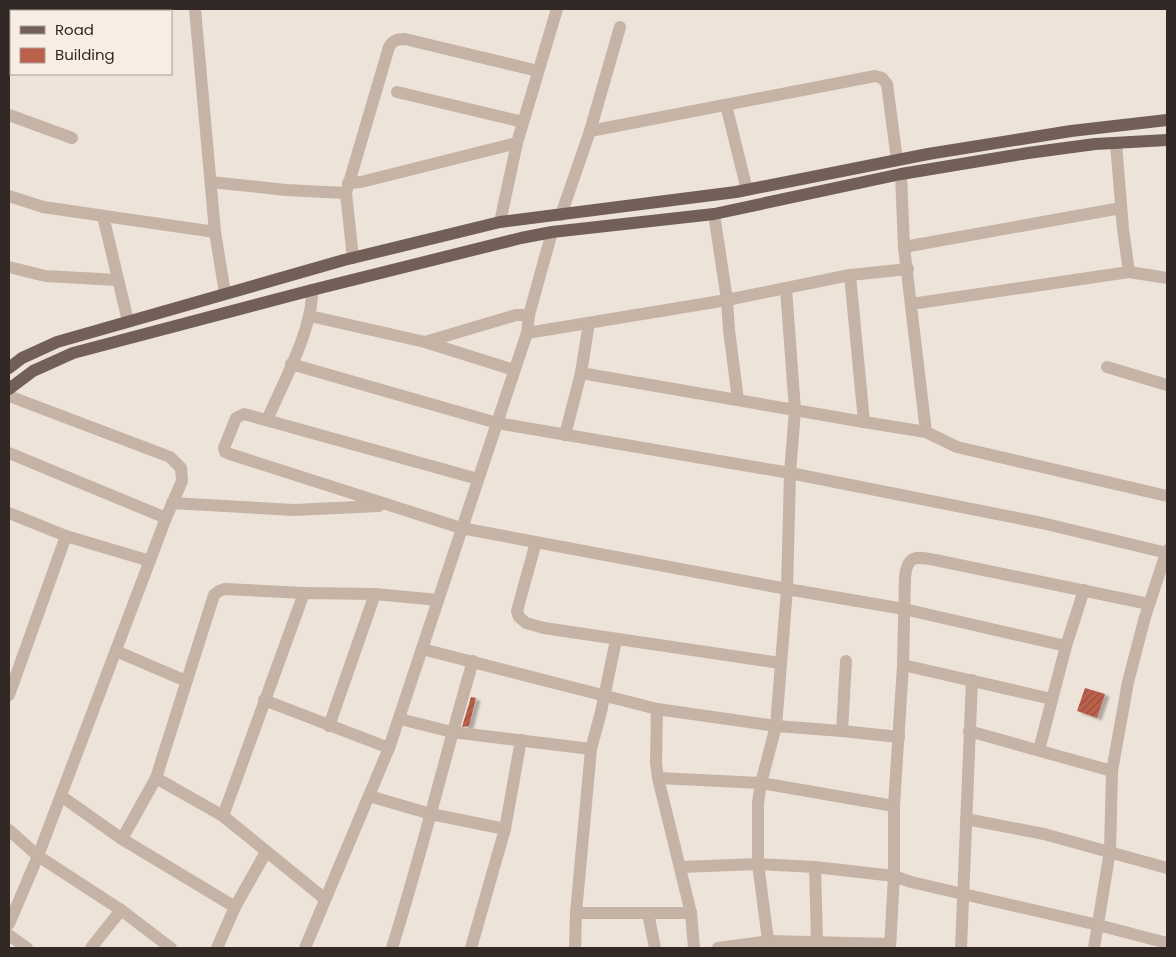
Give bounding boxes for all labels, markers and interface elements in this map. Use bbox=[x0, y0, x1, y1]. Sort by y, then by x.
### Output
legend bbox=[10, 10, 172, 75]
text: Road bbox=[55, 19, 94, 40]
text: Building bbox=[55, 44, 115, 65]

